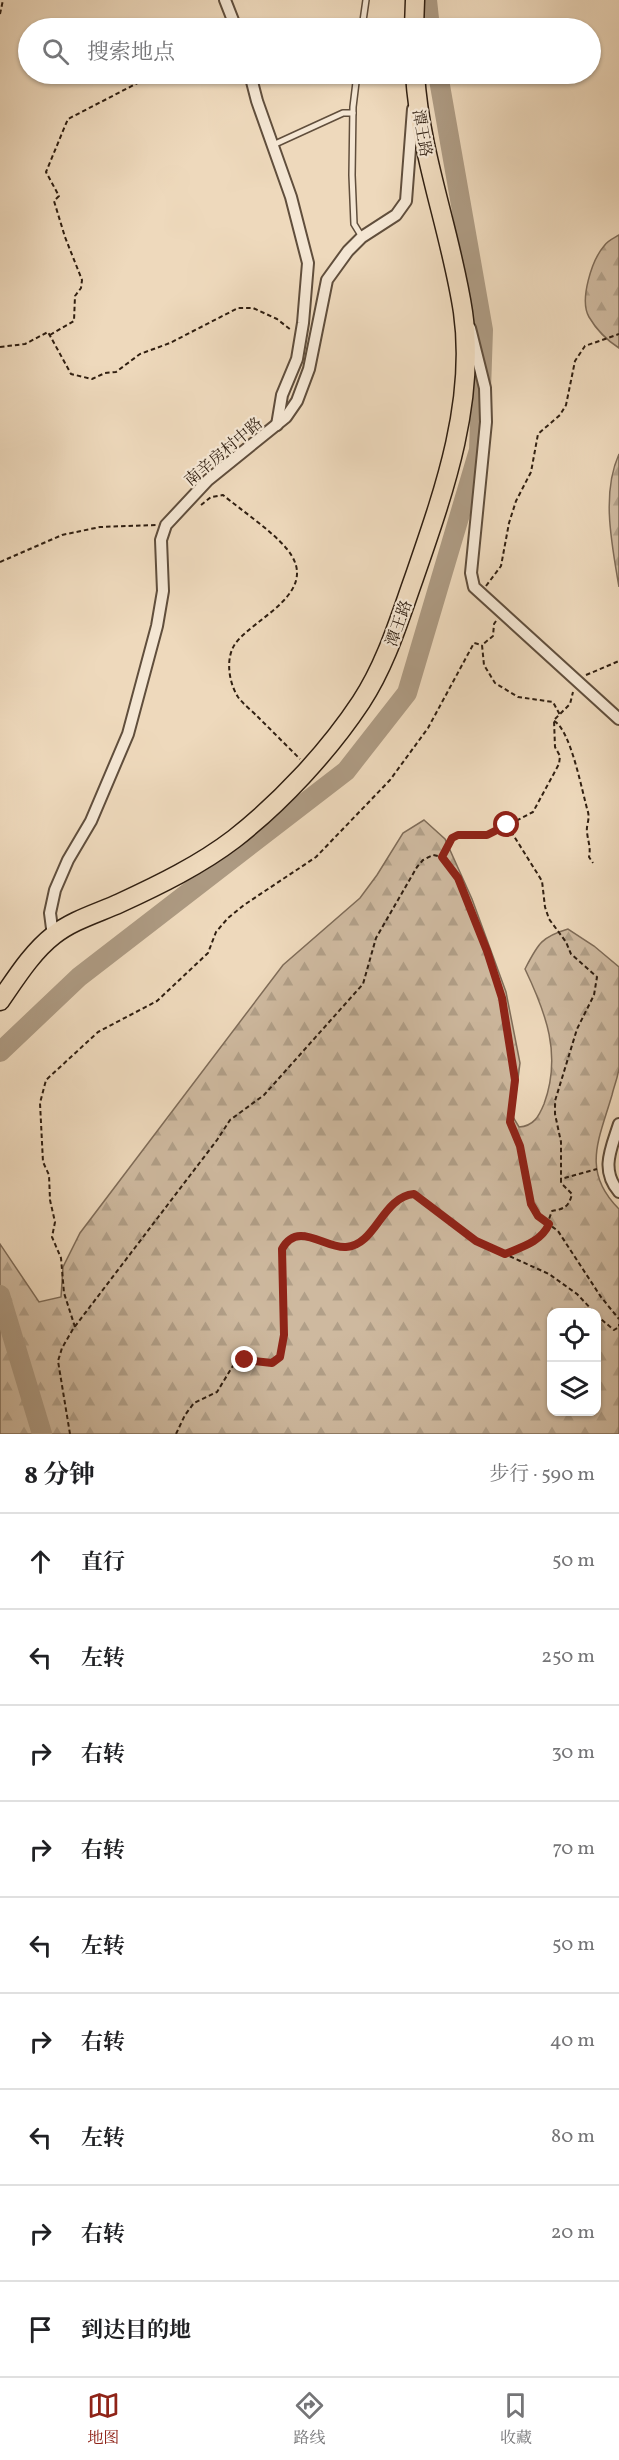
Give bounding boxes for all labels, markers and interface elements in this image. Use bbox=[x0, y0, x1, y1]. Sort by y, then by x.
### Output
search box bbox=[18, 18, 601, 84]
icon: search bbox=[39, 35, 72, 68]
text: 搜索地点 bbox=[87, 38, 175, 69]
street label: 潭王路 bbox=[406, 108, 436, 159]
street label: 南辛房村中路 bbox=[180, 413, 268, 492]
street label: 潭王路 bbox=[381, 597, 418, 650]
route start bbox=[493, 811, 519, 837]
map controls bbox=[547, 1308, 601, 1416]
button: locate bbox=[547, 1308, 601, 1362]
route end bbox=[231, 1346, 257, 1372]
button: layers bbox=[547, 1362, 601, 1416]
text: 8 分钟 bbox=[24, 1458, 95, 1494]
text: 步行 · 590 m bbox=[489, 1461, 595, 1489]
icon: ahead bbox=[24, 1545, 57, 1578]
text: 50 m bbox=[552, 1547, 595, 1575]
text: 直行 bbox=[81, 1548, 125, 1579]
icon: left bbox=[24, 1641, 57, 1674]
text: 250 m bbox=[541, 1643, 595, 1671]
text: 左转 bbox=[81, 1644, 125, 1675]
icon: right bbox=[24, 1737, 57, 1770]
text: 30 m bbox=[551, 1739, 595, 1767]
text: 右转 bbox=[81, 1740, 125, 1771]
icon: right bbox=[24, 1833, 57, 1866]
text: 70 m bbox=[552, 1835, 595, 1863]
text: 右转 bbox=[81, 1836, 125, 1867]
icon: left bbox=[24, 1929, 57, 1962]
text: 50 m bbox=[552, 1931, 595, 1959]
text: 左转 bbox=[81, 1932, 125, 1963]
icon: right bbox=[24, 2025, 57, 2058]
text: 40 m bbox=[550, 2027, 595, 2055]
text: 右转 bbox=[81, 2028, 125, 2059]
icon: left bbox=[24, 2121, 57, 2154]
text: 80 m bbox=[551, 2123, 595, 2151]
text: 左转 bbox=[81, 2124, 125, 2155]
icon: right bbox=[24, 2217, 57, 2250]
text: 20 m bbox=[551, 2219, 595, 2247]
text: 右转 bbox=[81, 2220, 125, 2251]
icon: arrive bbox=[24, 2313, 57, 2346]
text: 到达目的地 bbox=[81, 2316, 191, 2347]
tab: 地图 bbox=[87, 2389, 120, 2450]
tab: 路线 bbox=[293, 2389, 326, 2450]
tab: 收藏 bbox=[499, 2389, 532, 2450]

